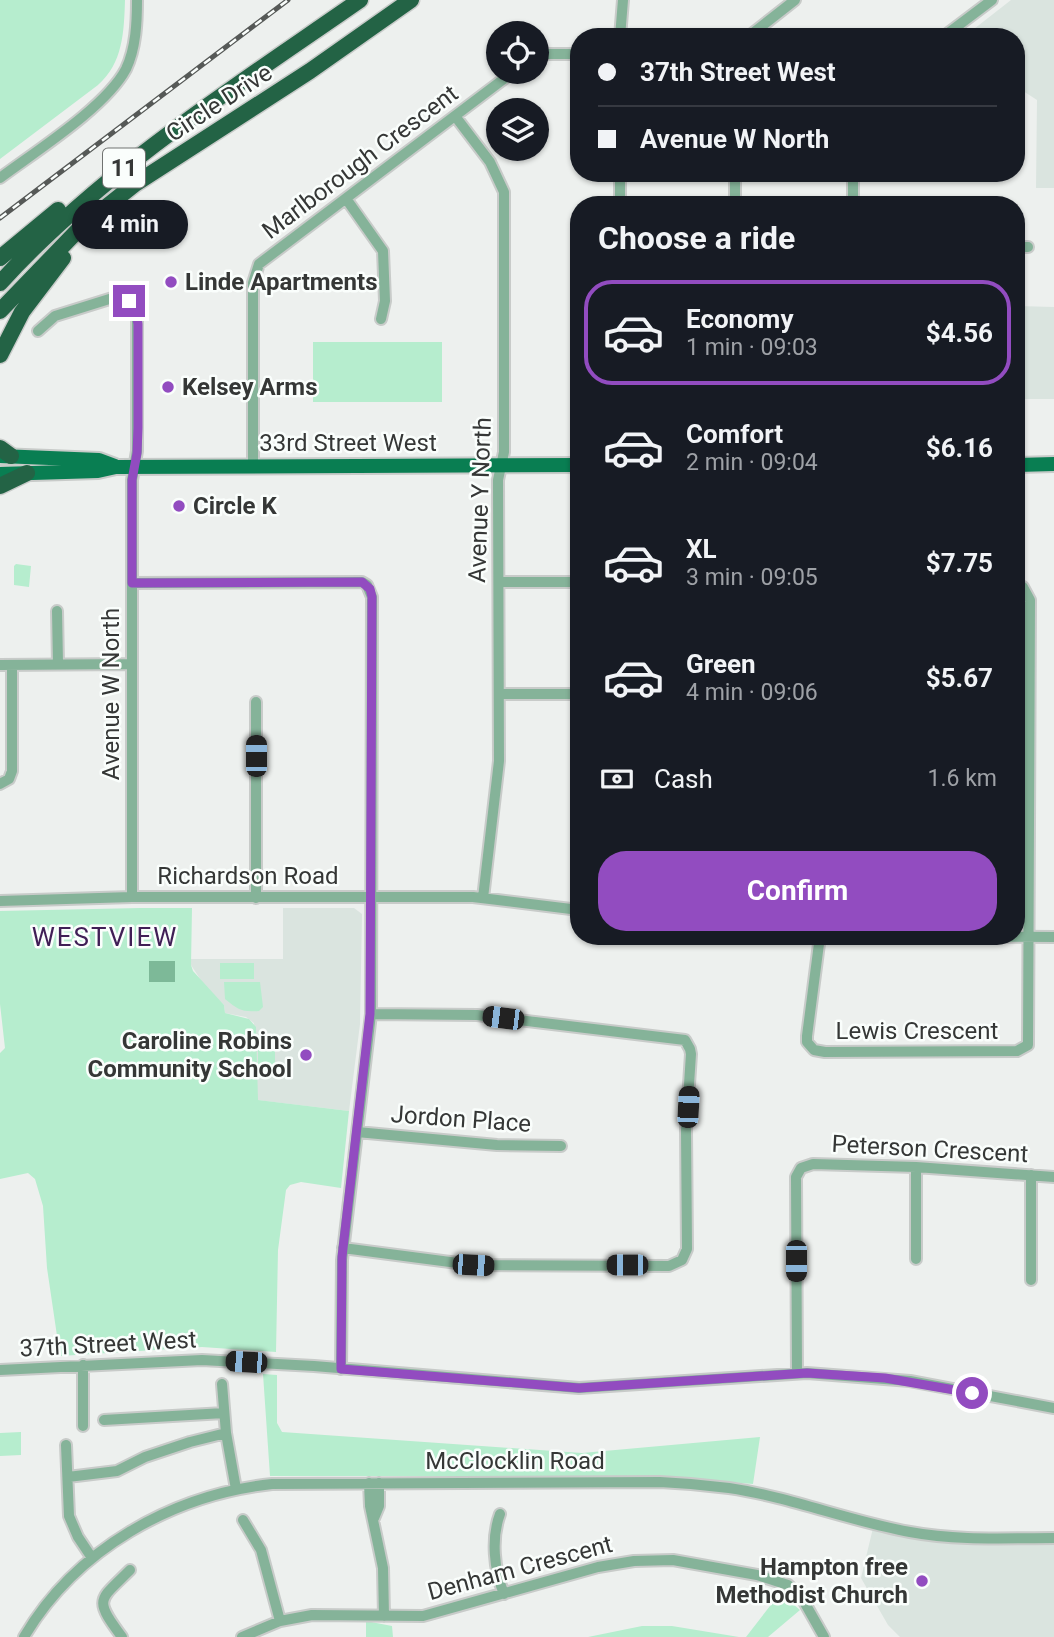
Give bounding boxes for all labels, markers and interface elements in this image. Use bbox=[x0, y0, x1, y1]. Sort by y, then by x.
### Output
map controls bbox=[486, 21, 549, 161]
button: locate bbox=[486, 21, 549, 84]
text: 37th Street West bbox=[640, 57, 836, 87]
street label: Circle Drive bbox=[161, 58, 277, 148]
street label: Marlborough Crescent bbox=[257, 79, 463, 245]
button: layers bbox=[486, 98, 549, 161]
text: Avenue W North bbox=[640, 124, 829, 154]
road number: 11 bbox=[103, 148, 145, 188]
callout: 4 min bbox=[71, 200, 187, 248]
text: 4 min bbox=[101, 211, 159, 238]
text: Choose a ride bbox=[598, 219, 795, 257]
place label: Linde Apartments bbox=[185, 268, 377, 296]
marker: Linde Apartments bbox=[163, 274, 179, 290]
route end bbox=[113, 285, 145, 317]
icon: car bbox=[602, 301, 665, 364]
text: Economy bbox=[686, 304, 793, 334]
text: $4.56 bbox=[926, 318, 993, 348]
text: 1 min · 09:03 bbox=[686, 334, 818, 361]
place label: Kelsey Arms bbox=[182, 373, 317, 401]
marker: Kelsey Arms bbox=[160, 379, 176, 395]
icon: car bbox=[602, 416, 665, 479]
street label: Avenue Y North bbox=[463, 417, 497, 583]
text: Comfort bbox=[686, 419, 783, 449]
street label: 33rd Street West bbox=[259, 429, 437, 457]
text: $6.16 bbox=[926, 433, 993, 463]
text: 2 min · 09:04 bbox=[686, 449, 818, 476]
place label: Circle K bbox=[193, 492, 277, 520]
marker: Circle K bbox=[171, 498, 187, 514]
icon: car bbox=[602, 531, 665, 594]
text: XL bbox=[686, 534, 717, 564]
text: $7.75 bbox=[926, 548, 993, 578]
text: 3 min · 09:05 bbox=[686, 564, 818, 591]
street label: Avenue W North bbox=[97, 608, 125, 780]
icon: car bbox=[602, 646, 665, 709]
text: Green bbox=[686, 649, 756, 679]
text: $5.67 bbox=[926, 663, 993, 693]
text: 4 min · 09:06 bbox=[686, 679, 818, 706]
car bbox=[246, 735, 267, 777]
icon: cash bbox=[598, 760, 636, 798]
text: Cash bbox=[654, 764, 713, 794]
text: 1.6 km bbox=[928, 765, 997, 792]
button: Confirm bbox=[598, 851, 997, 931]
street label: Richardson Road bbox=[157, 862, 339, 890]
district label: WESTVIEW bbox=[32, 922, 178, 952]
car bbox=[481, 1005, 526, 1031]
street label: Lewis Crescent bbox=[836, 1017, 999, 1045]
place label: Caroline Robins Community School bbox=[88, 1027, 292, 1083]
marker: Caroline Robins Community School bbox=[298, 1047, 314, 1063]
car bbox=[677, 1085, 700, 1129]
street label: Jordon Place bbox=[390, 1100, 532, 1138]
street label: Peterson Crescent bbox=[831, 1130, 1029, 1168]
car bbox=[786, 1240, 807, 1282]
car bbox=[452, 1253, 495, 1277]
car bbox=[607, 1255, 649, 1276]
street label: 37th Street West bbox=[19, 1325, 197, 1363]
car bbox=[225, 1350, 268, 1374]
route start bbox=[956, 1377, 988, 1409]
street label: McClocklin Road bbox=[425, 1447, 605, 1475]
street label: Denham Crescent bbox=[425, 1530, 616, 1606]
place label: Hampton free Methodist Church bbox=[716, 1553, 908, 1609]
marker: Hampton free Methodist Church bbox=[914, 1573, 930, 1589]

